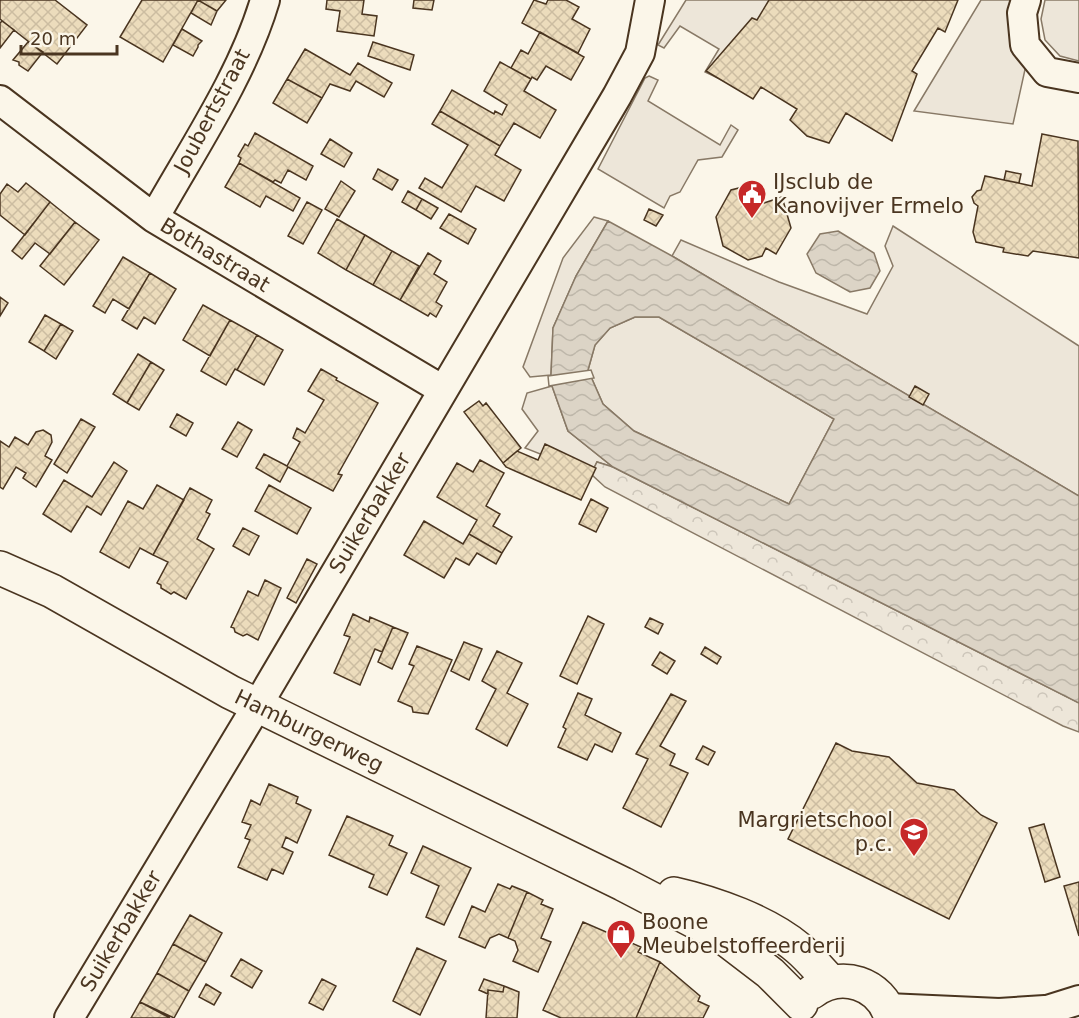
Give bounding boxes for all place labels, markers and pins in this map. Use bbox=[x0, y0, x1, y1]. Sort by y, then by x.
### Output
place label: IJsclub de Kanovijver Ermelo bbox=[773, 170, 964, 218]
public building icon: IJsclub de Kanovijver Ermelo bbox=[736, 178, 768, 220]
place label: Margrietschool p.c. bbox=[737, 808, 893, 856]
school or university icon: Margrietschool p.c. bbox=[898, 816, 930, 858]
place label: Boone Meubelstoffeerderij bbox=[642, 910, 846, 958]
shop icon: Boone Meubelstoffeerderij bbox=[605, 918, 637, 960]

